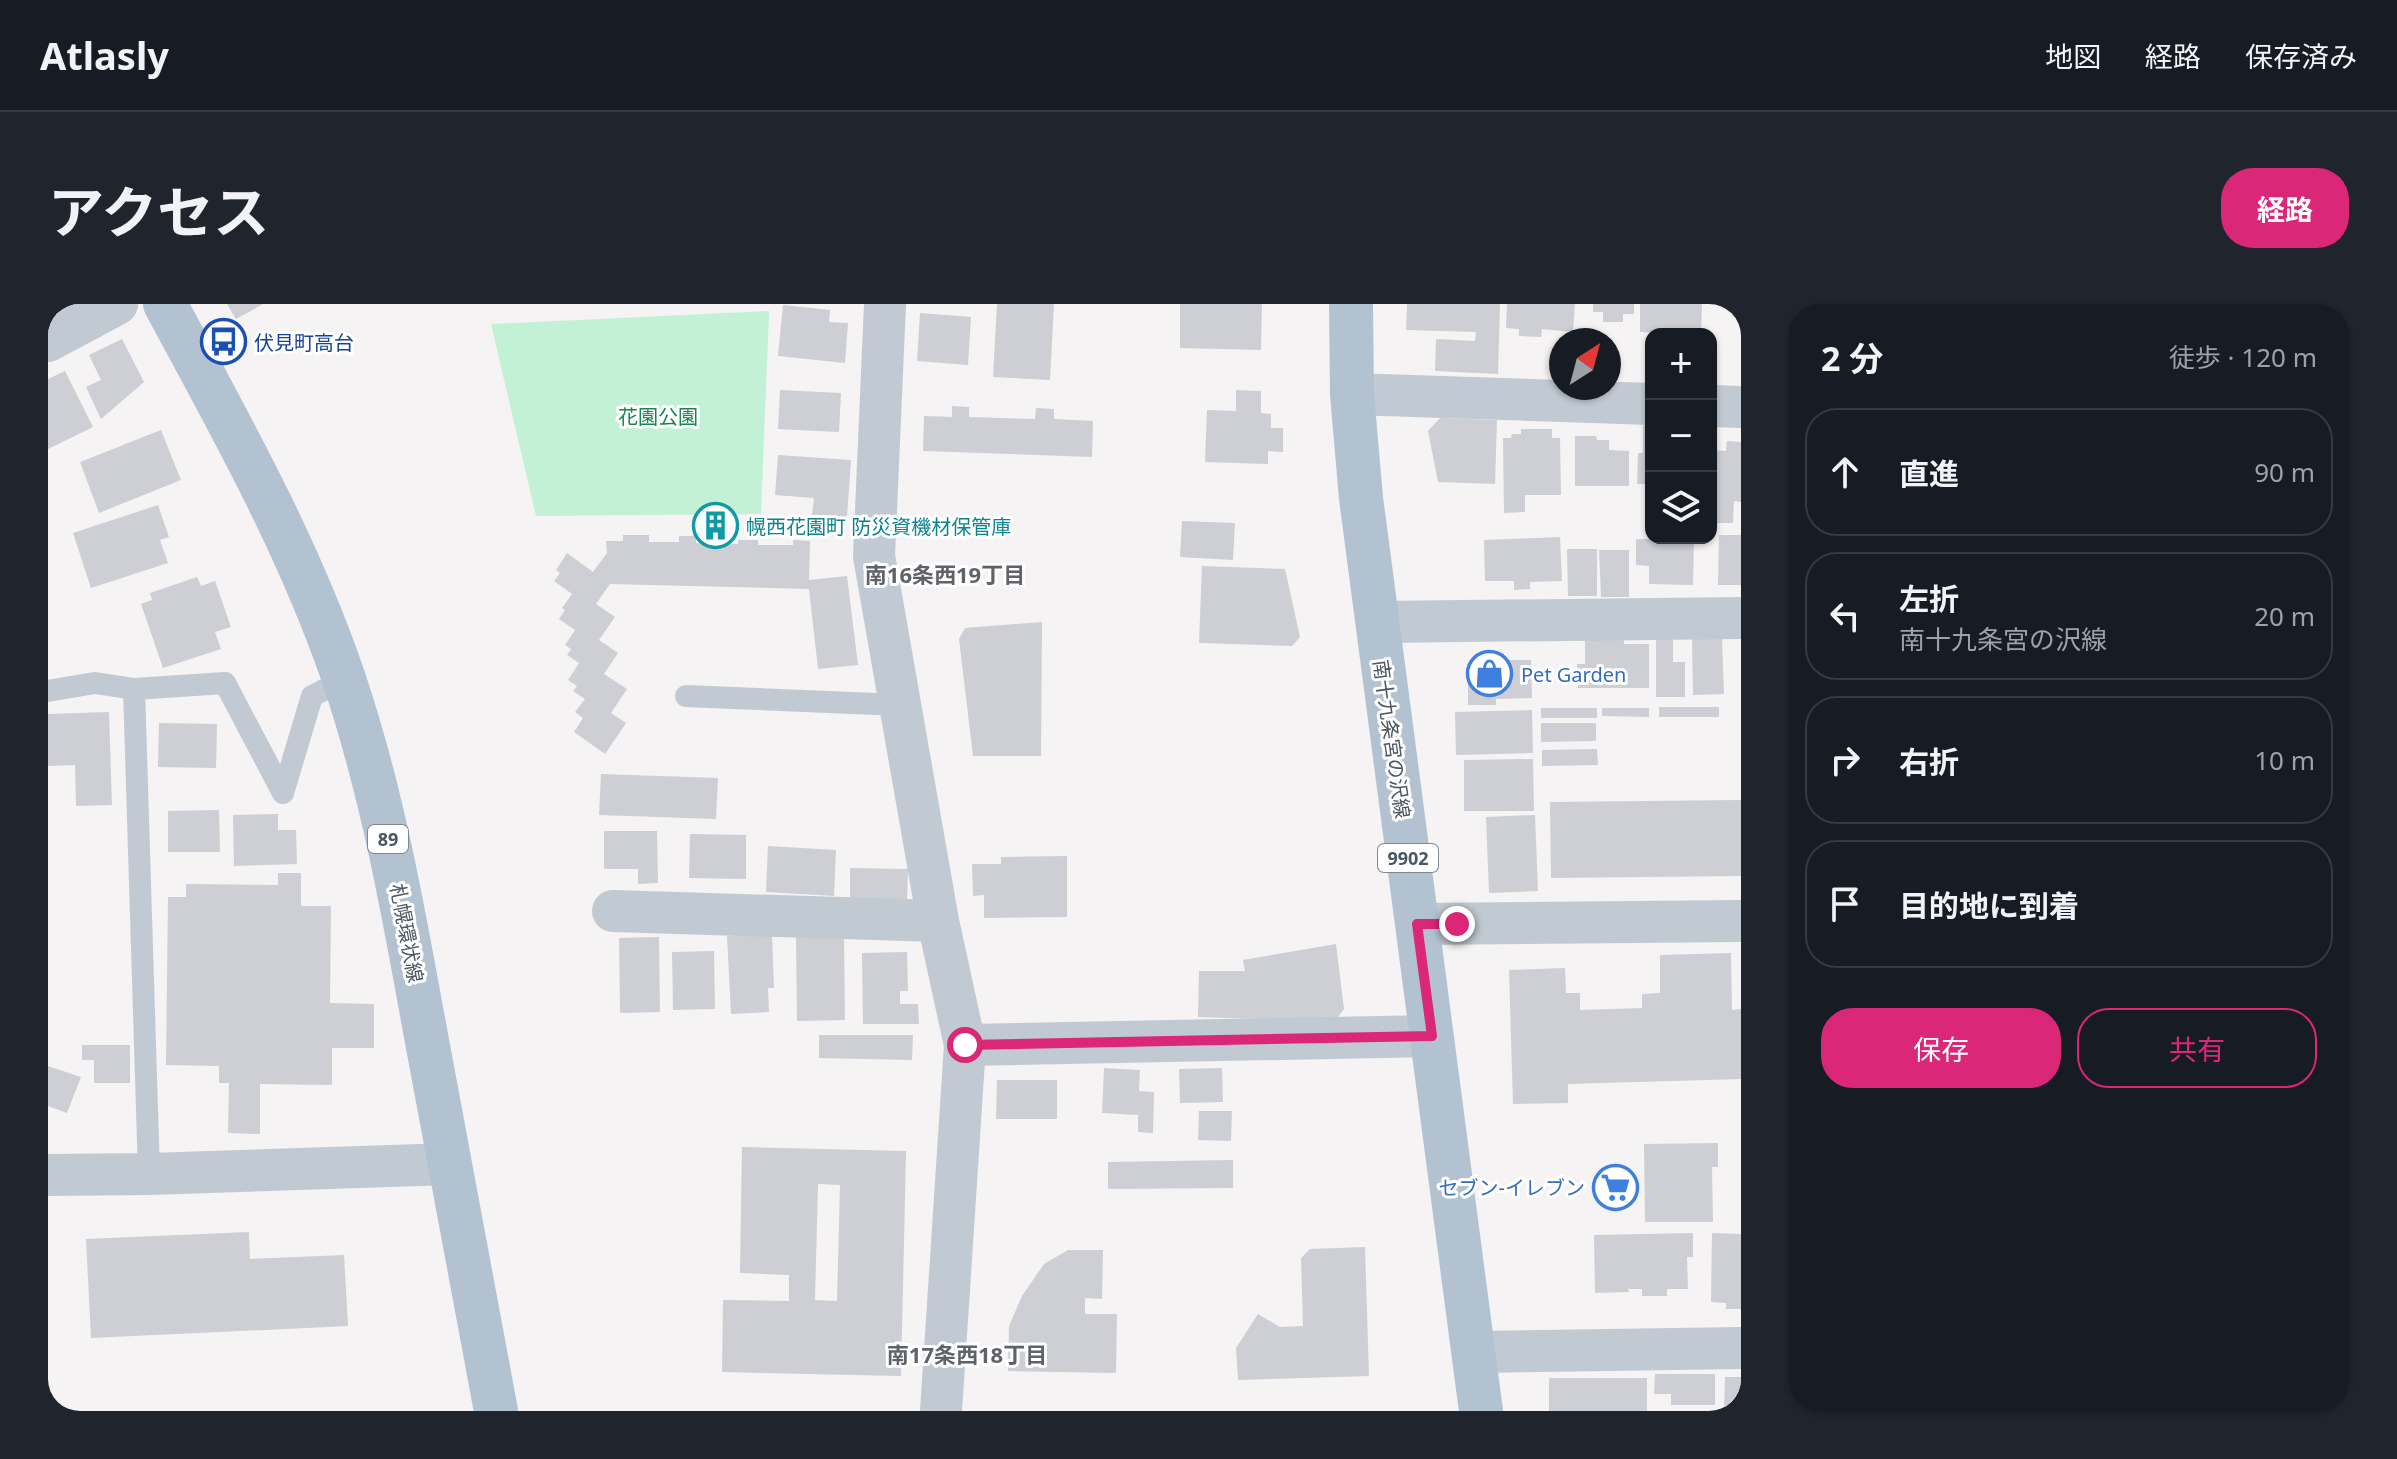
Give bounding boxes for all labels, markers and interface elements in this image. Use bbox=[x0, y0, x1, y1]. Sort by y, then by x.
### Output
text: Atlasly bbox=[40, 29, 169, 81]
text: 地図 bbox=[2045, 37, 2101, 75]
text: 経路 bbox=[2145, 37, 2201, 75]
text: 保存済み bbox=[2245, 37, 2357, 75]
button: 経路 bbox=[2221, 168, 2349, 248]
text: アクセス bbox=[48, 173, 269, 249]
bus stop icon: 伏見町高台 bbox=[199, 318, 247, 366]
north arrow bbox=[1549, 328, 1621, 400]
map controls bbox=[1645, 328, 1717, 544]
button: + bbox=[1645, 328, 1717, 400]
place label: 伏見町高台 bbox=[254, 329, 354, 356]
text: 2 分 bbox=[1821, 335, 1883, 381]
text: 徒歩 · 120 m bbox=[2169, 339, 2317, 375]
button: − bbox=[1645, 400, 1717, 472]
park label: 花園公園 bbox=[618, 403, 698, 430]
icon: ahead bbox=[1823, 450, 1867, 494]
text: 直進 bbox=[1899, 453, 1959, 494]
text: 90 m bbox=[2254, 454, 2315, 490]
button: layers bbox=[1645, 472, 1717, 544]
building icon: 幌西花園町 防災資機材保管庫 bbox=[691, 502, 739, 550]
place label: 幌西花園町 防災資機材保管庫 bbox=[746, 513, 1011, 540]
district label: 南16条西19丁目 bbox=[865, 559, 1025, 589]
text: 左折 bbox=[1899, 578, 1959, 619]
icon: left bbox=[1823, 594, 1867, 638]
text: 20 m bbox=[2254, 598, 2315, 634]
text: 南十九条宮の沢線 bbox=[1899, 621, 2107, 657]
shop icon: Pet Garden bbox=[1466, 650, 1514, 698]
street label: 南十九条宮の沢線 bbox=[1367, 658, 1417, 820]
place label: Pet Garden bbox=[1521, 661, 1626, 688]
icon: right bbox=[1823, 738, 1867, 782]
text: 右折 bbox=[1899, 741, 1959, 782]
text: 10 m bbox=[2254, 742, 2315, 778]
road number: 89 bbox=[368, 825, 408, 853]
road number: 9902 bbox=[1378, 844, 1438, 872]
street label: 札幌環状線 bbox=[384, 881, 430, 985]
icon: arrive bbox=[1823, 882, 1867, 926]
text: 目的地に到着 bbox=[1899, 885, 2079, 926]
route end bbox=[1439, 906, 1475, 942]
button: 保存 bbox=[1821, 1008, 2061, 1088]
button: 共有 bbox=[2077, 1008, 2317, 1088]
route start bbox=[947, 1027, 983, 1063]
supermarket icon: セブン-イレブン bbox=[1592, 1163, 1640, 1211]
place label: セブン-イレブン bbox=[1439, 1174, 1585, 1201]
district label: 南17条西18丁目 bbox=[887, 1339, 1047, 1369]

